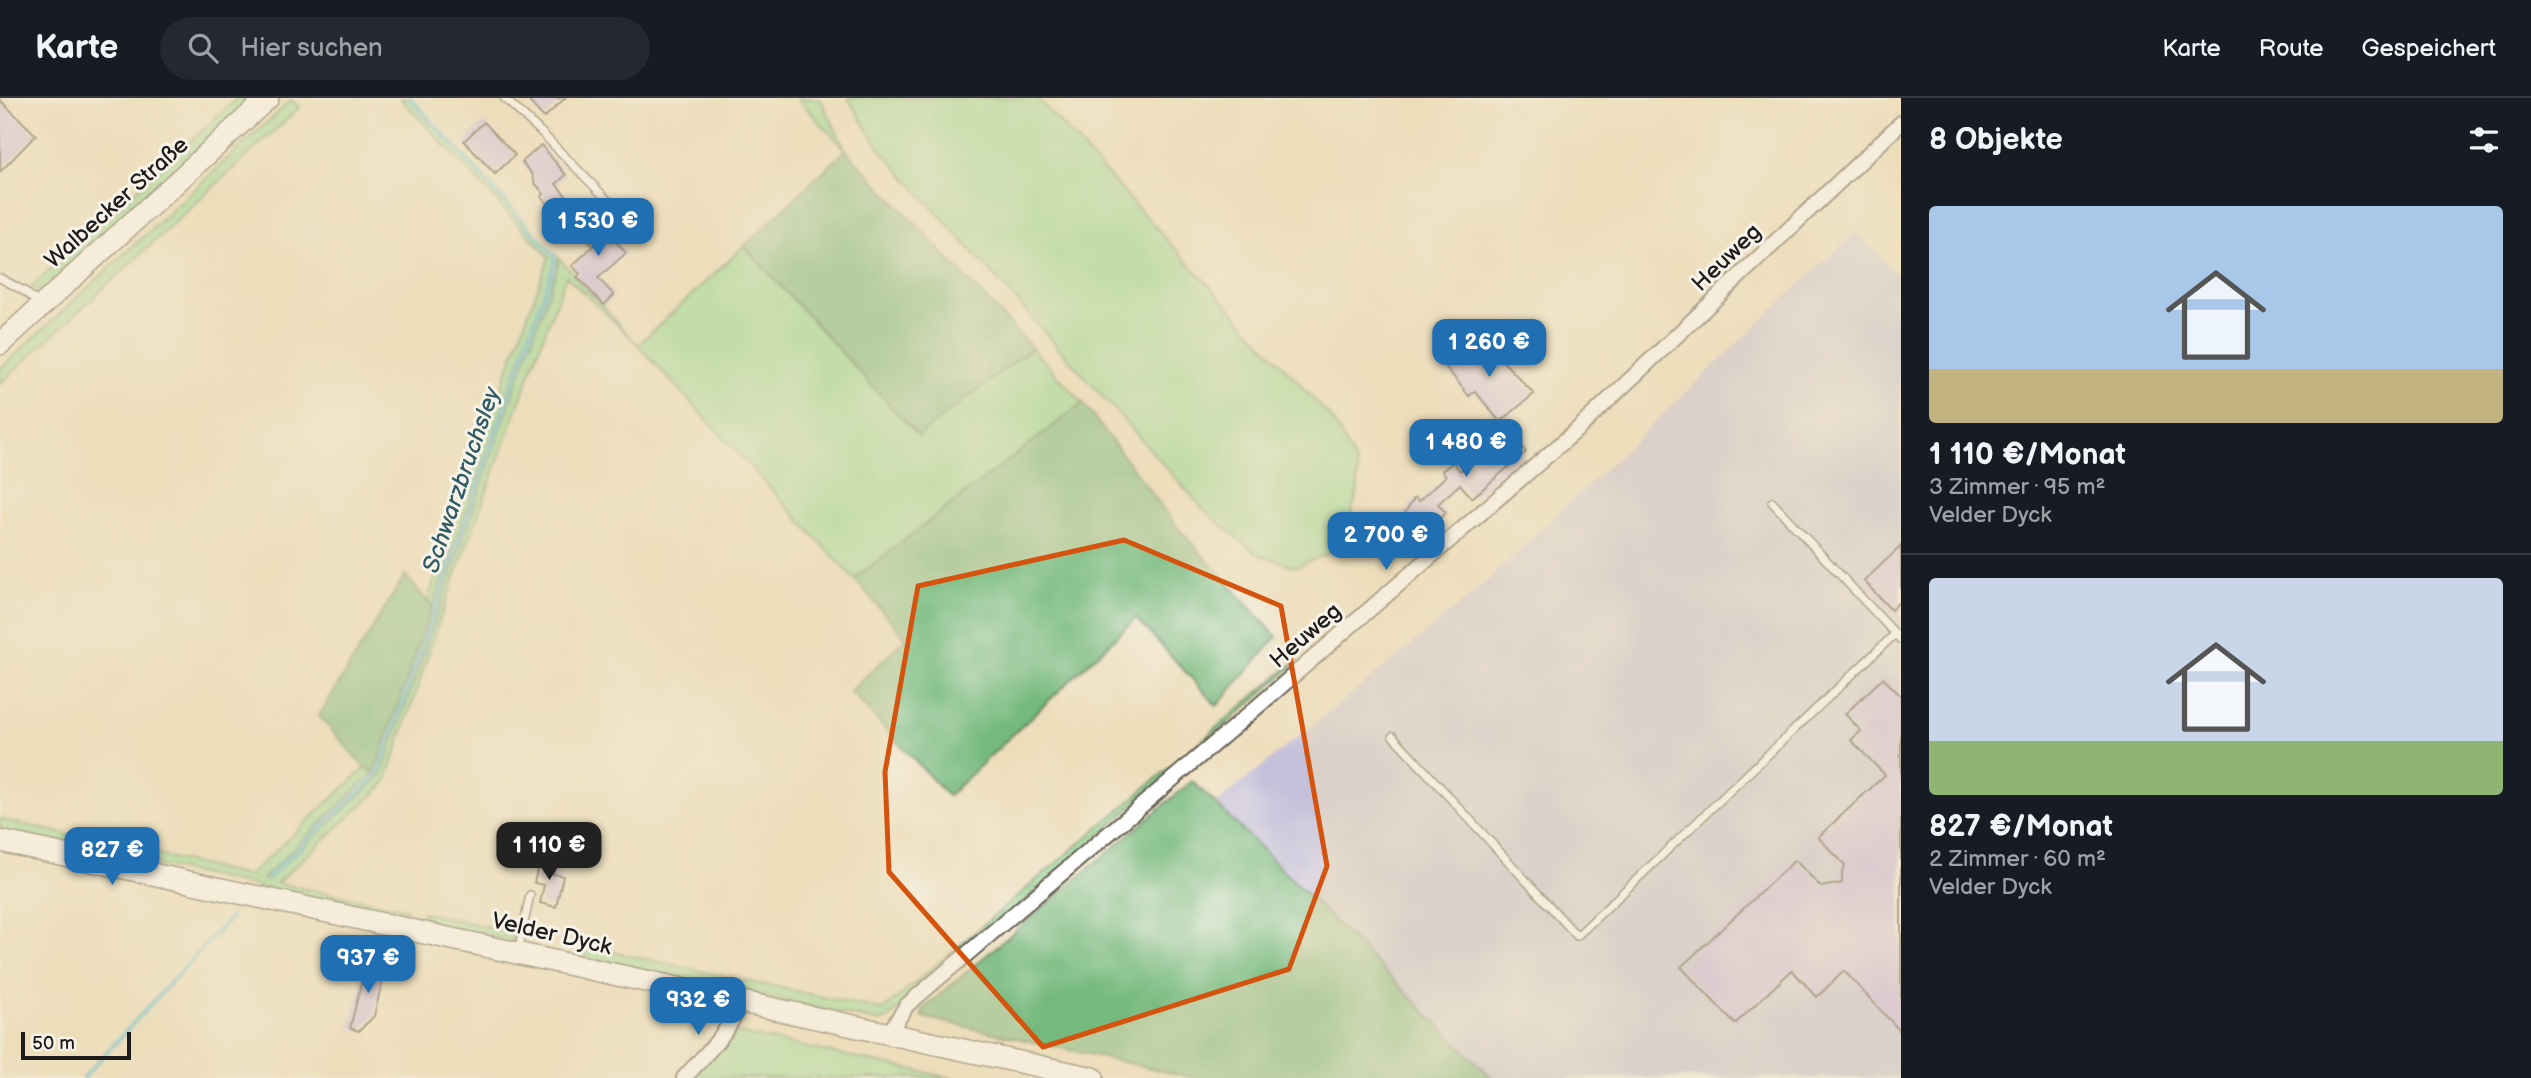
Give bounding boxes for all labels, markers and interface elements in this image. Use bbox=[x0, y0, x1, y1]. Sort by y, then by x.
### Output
search box bbox=[160, 17, 650, 80]
text: Karte bbox=[35, 28, 118, 68]
icon: search bbox=[184, 29, 222, 67]
text: Hier suchen bbox=[240, 33, 383, 64]
text: Karte bbox=[2162, 34, 2221, 63]
text: Route bbox=[2259, 34, 2324, 63]
text: Gespeichert bbox=[2362, 34, 2496, 63]
icon: filters bbox=[2465, 121, 2503, 159]
text: 8 Objekte bbox=[1929, 122, 2063, 158]
street label: Walbecker Straße bbox=[39, 131, 194, 275]
pin: 1 530 € bbox=[533, 198, 663, 258]
text: 1 530 € bbox=[558, 207, 638, 235]
street label: Heuweg bbox=[1686, 218, 1767, 297]
icon: home bbox=[2153, 252, 2279, 378]
pin: 1 260 € bbox=[1424, 320, 1554, 379]
text: 1 260 € bbox=[1448, 328, 1530, 356]
water label: Schwarzbruchsley bbox=[416, 382, 507, 577]
pin: 1 480 € bbox=[1401, 420, 1531, 479]
text: 1 480 € bbox=[1425, 428, 1507, 456]
text: 1 110 €/Monat bbox=[1929, 437, 2126, 473]
text: 3 Zimmer · 95 m² bbox=[1929, 473, 2105, 501]
text: Velder Dyck bbox=[1929, 501, 2051, 529]
pin: 2 700 € bbox=[1321, 512, 1451, 572]
text: 2 700 € bbox=[1344, 521, 1428, 549]
street label: Heuweg bbox=[1264, 597, 1347, 674]
icon: home bbox=[2153, 624, 2279, 750]
text: 827 €/Monat bbox=[1929, 809, 2113, 845]
pin: 1 110 € bbox=[484, 822, 614, 882]
pin: 827 € bbox=[63, 828, 161, 887]
text: 1 110 € bbox=[512, 831, 586, 859]
text: 827 € bbox=[80, 836, 144, 864]
text: 2 Zimmer · 60 m² bbox=[1929, 845, 2106, 873]
text: Velder Dyck bbox=[1929, 873, 2051, 901]
street label: Velder Dyck bbox=[489, 907, 615, 962]
pin: 937 € bbox=[319, 936, 417, 995]
text: 937 € bbox=[336, 944, 400, 972]
pin: 932 € bbox=[649, 978, 747, 1037]
text: 932 € bbox=[666, 986, 730, 1014]
scale bar bbox=[21, 1029, 131, 1061]
text: 50 m bbox=[32, 1032, 75, 1055]

